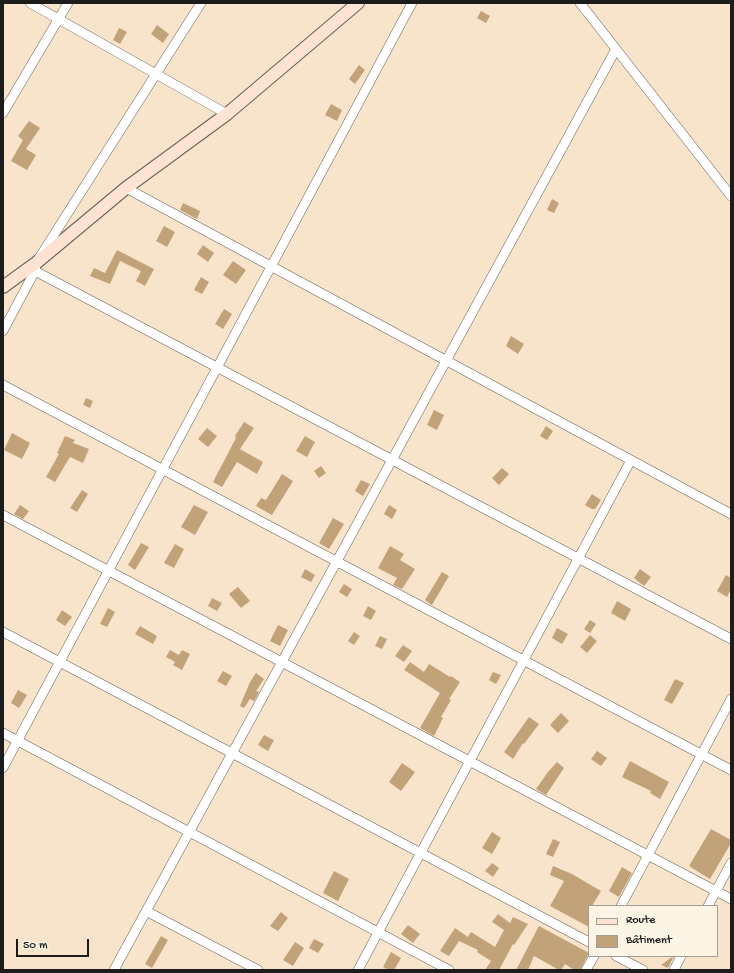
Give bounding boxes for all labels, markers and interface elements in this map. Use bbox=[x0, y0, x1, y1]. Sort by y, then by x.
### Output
legend bbox=[588, 905, 718, 957]
text: Route bbox=[626, 914, 655, 928]
scale bar bbox=[18, 931, 91, 957]
text: Bâtiment bbox=[626, 934, 672, 948]
text: 50 m bbox=[23, 939, 48, 953]

